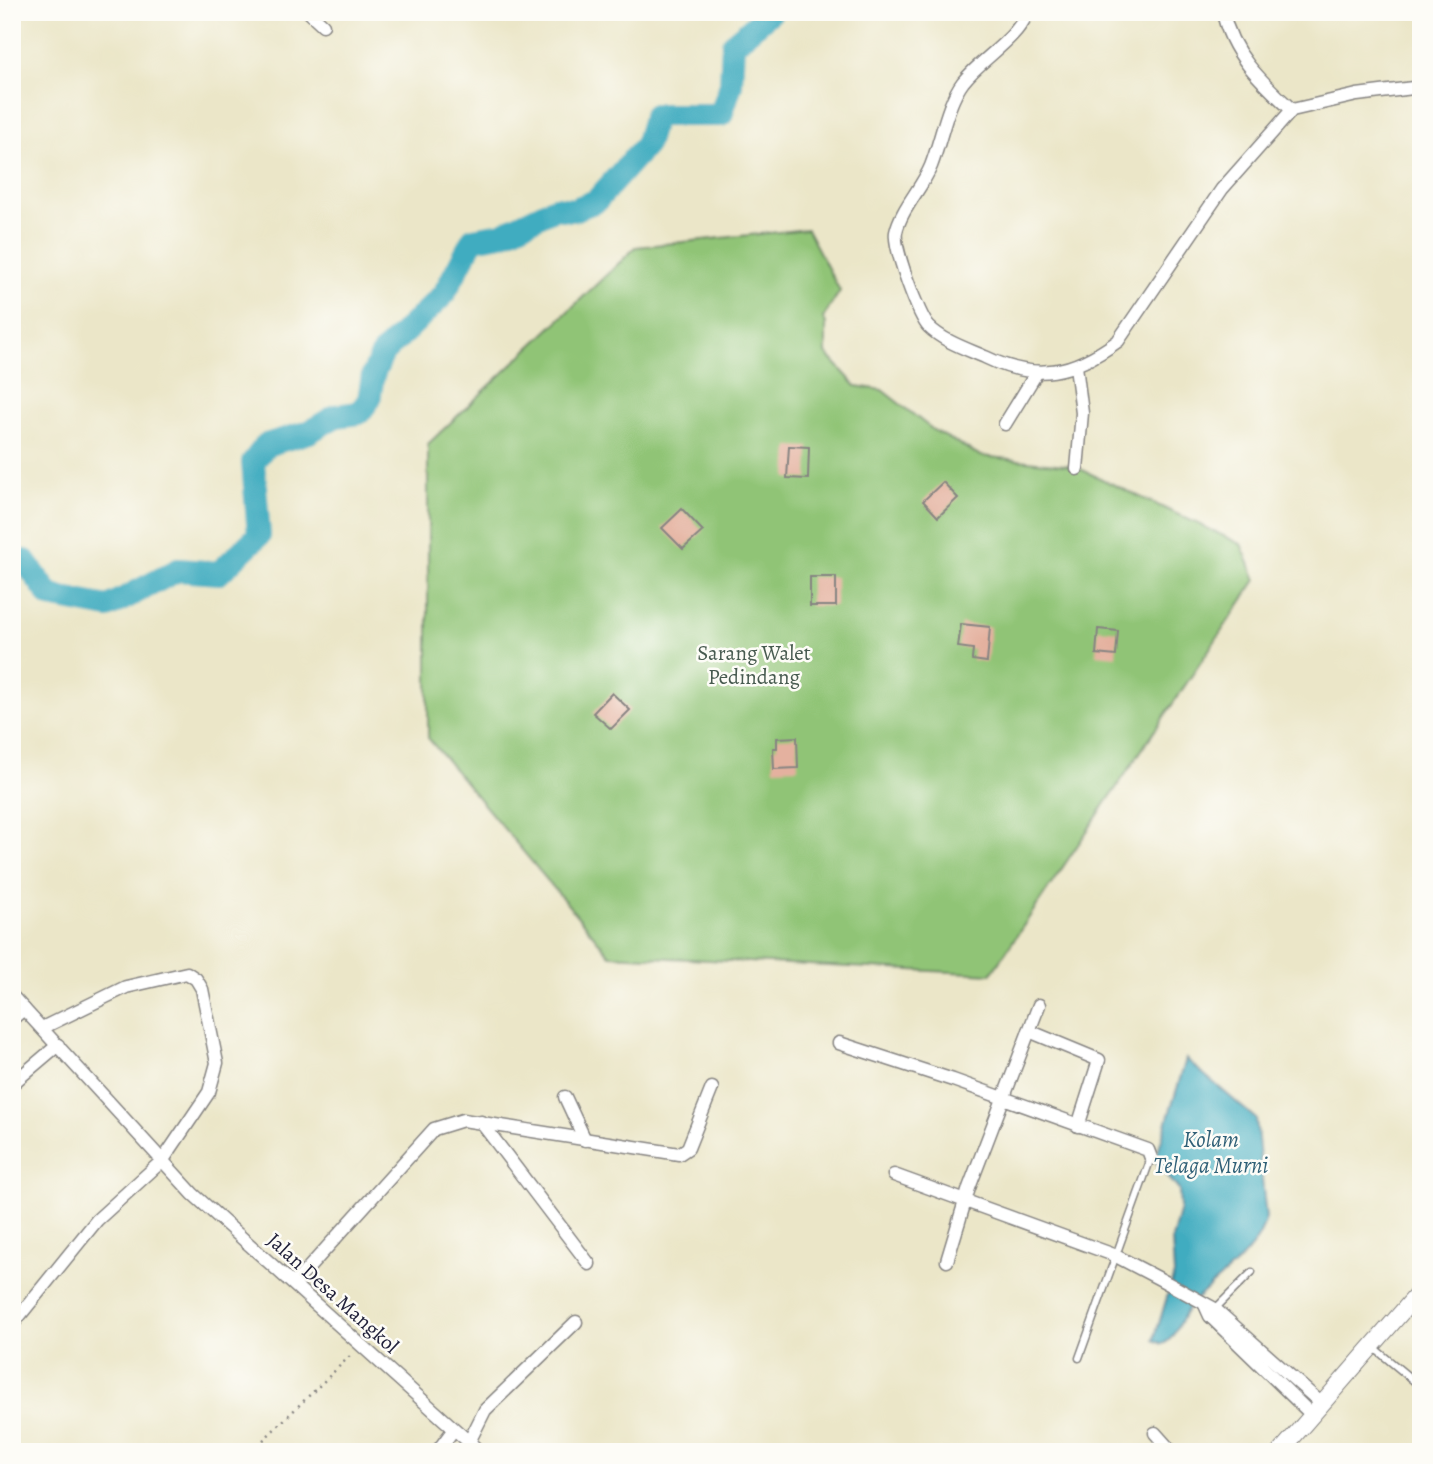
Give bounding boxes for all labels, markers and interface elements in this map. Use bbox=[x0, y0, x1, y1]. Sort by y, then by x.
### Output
park label: Sarang Walet Pedindang bbox=[697, 639, 811, 691]
water label: Kolam Telaga Murni bbox=[1154, 1124, 1268, 1181]
street label: Jalan Desa Mangkol bbox=[261, 1226, 405, 1360]

